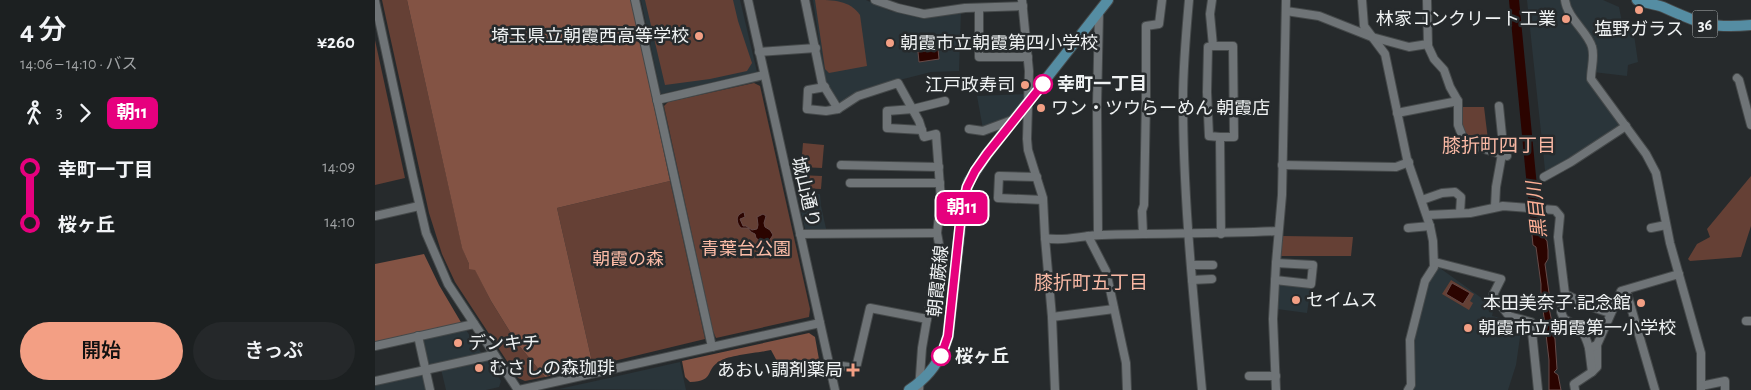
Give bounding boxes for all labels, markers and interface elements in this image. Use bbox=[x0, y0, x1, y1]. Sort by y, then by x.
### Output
marker: 塩野ガラス bbox=[1633, 4, 1645, 16]
place label: 林家コンクリート工業 bbox=[1376, 10, 1556, 29]
road number: 36 bbox=[1693, 10, 1717, 38]
marker: 林家コンクリート工業 bbox=[1560, 13, 1572, 25]
text: 4 分 bbox=[20, 17, 66, 45]
place label: 塩野ガラス bbox=[1594, 19, 1684, 39]
place label: 埼玉県立朝霞西高等学校 bbox=[491, 26, 689, 46]
marker: 埼玉県立朝霞西高等学校 bbox=[693, 30, 705, 42]
text: ¥260 bbox=[317, 33, 355, 52]
place label: 朝霞市立朝霞第四小学校 bbox=[900, 33, 1098, 53]
marker: 朝霞市立朝霞第四小学校 bbox=[884, 37, 896, 49]
text: 14:06 – 14:10 · バス bbox=[20, 56, 138, 72]
marker: 幸町一丁目 bbox=[1033, 74, 1053, 94]
place label: 幸町一丁目 bbox=[1057, 75, 1147, 94]
place label: 江戸政寿司 bbox=[925, 76, 1015, 95]
marker: 江戸政寿司 bbox=[1019, 79, 1031, 91]
icon: walk bbox=[20, 99, 48, 127]
icon: forward bbox=[71, 99, 99, 127]
place label: ワン・ツウらーめん 朝霞店 bbox=[1051, 99, 1270, 118]
marker: ワン・ツウらーめん 朝霞店 bbox=[1035, 102, 1047, 114]
text: 3 bbox=[56, 104, 63, 120]
text: 朝11 bbox=[117, 104, 148, 122]
district label: 膝折町四丁目 bbox=[1442, 136, 1556, 156]
street label: 城山通り bbox=[788, 155, 823, 229]
text: 14:09 bbox=[322, 159, 355, 175]
text: 幸町一丁目 bbox=[58, 161, 153, 180]
water label: 黒目川 bbox=[1524, 179, 1550, 239]
line badge: 朝11 bbox=[933, 192, 991, 224]
text: 朝11 bbox=[947, 199, 977, 217]
text: 14:10 bbox=[324, 214, 355, 230]
text: 桜ヶ丘 bbox=[58, 216, 115, 235]
park label: 青葉台公園 bbox=[701, 239, 791, 259]
street label: 朝霞蕨線 bbox=[924, 244, 952, 318]
park label: 朝霞の森 bbox=[592, 250, 664, 269]
district label: 膝折町五丁目 bbox=[1034, 273, 1148, 293]
place label: セイムス bbox=[1306, 291, 1378, 310]
place label: 本田美奈子.記念館 bbox=[1483, 293, 1631, 313]
marker: セイムス bbox=[1290, 294, 1302, 306]
marker: 本田美奈子.記念館 bbox=[1635, 297, 1647, 309]
place label: 朝霞市立朝霞第一小学校 bbox=[1478, 318, 1676, 338]
button: 開始 bbox=[20, 322, 183, 380]
button: きっぷ bbox=[193, 322, 355, 380]
marker: 朝霞市立朝霞第一小学校 bbox=[1462, 322, 1474, 334]
place label: デンキチ bbox=[468, 333, 540, 353]
marker: デンキチ bbox=[452, 337, 464, 349]
marker: 桜ヶ丘 bbox=[931, 346, 951, 366]
place label: 桜ヶ丘 bbox=[955, 346, 1009, 366]
place label: むさしの森珈琲 bbox=[489, 359, 615, 378]
place label: あおい調剤薬局 bbox=[717, 361, 843, 380]
marker: むさしの森珈琲 bbox=[473, 362, 485, 374]
marker: あおい調剤薬局 bbox=[847, 364, 859, 376]

